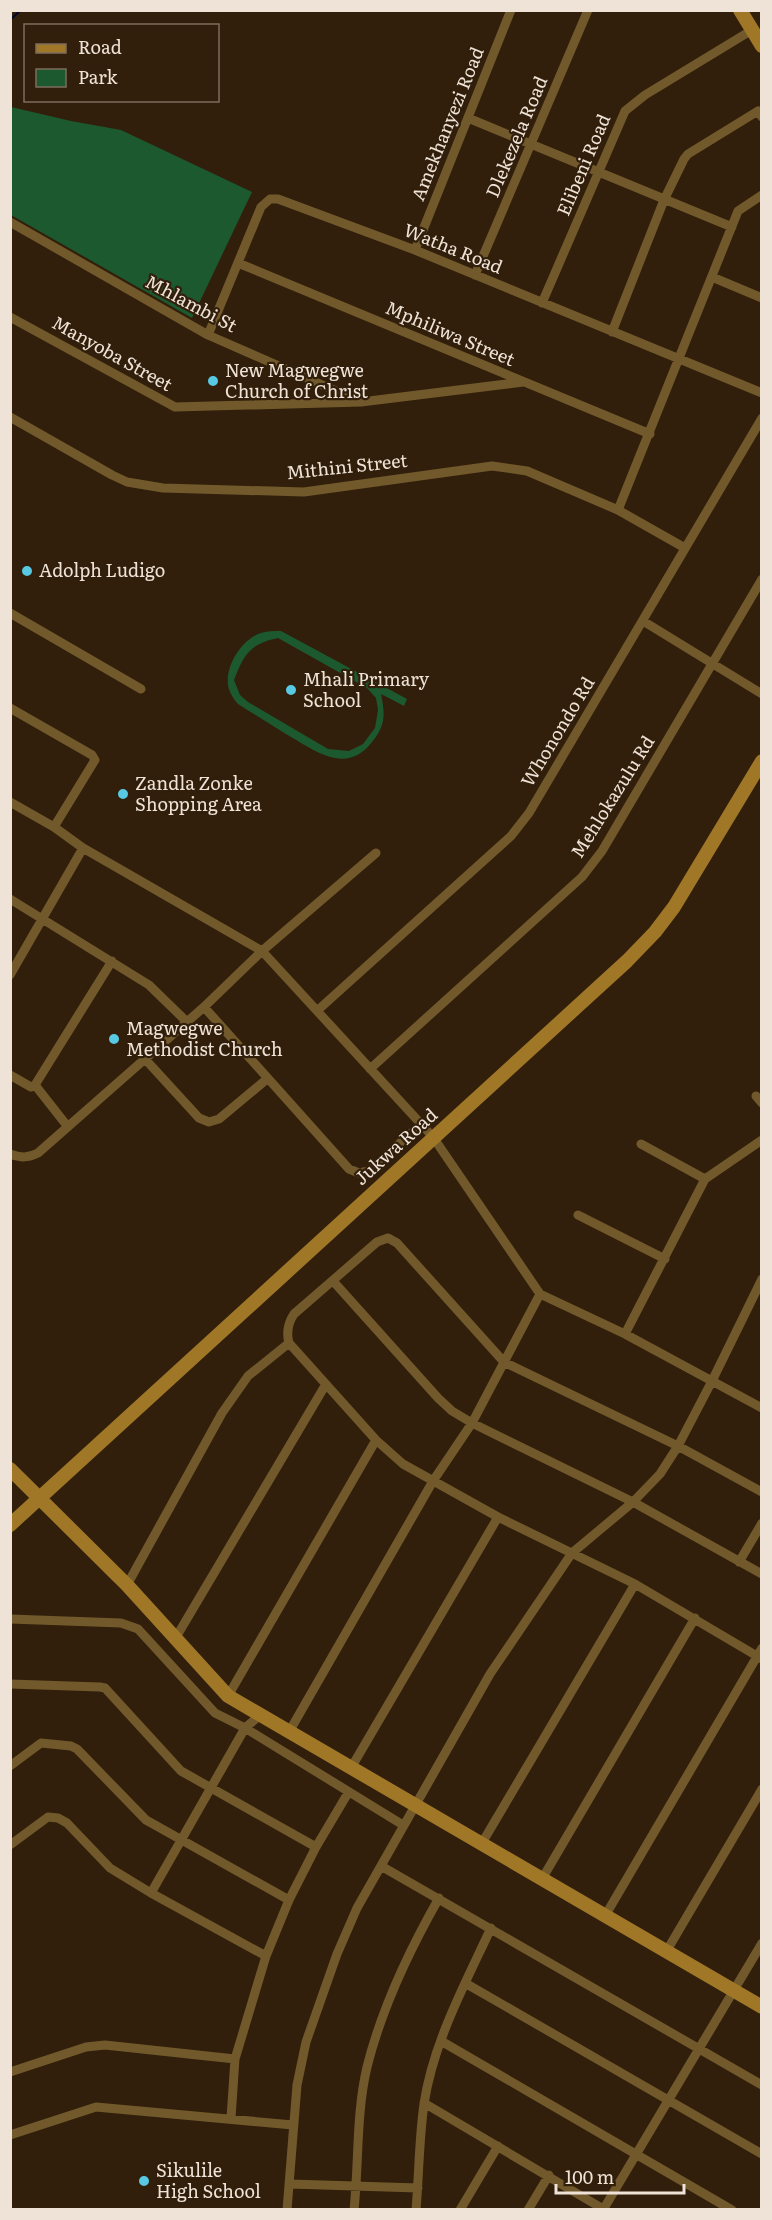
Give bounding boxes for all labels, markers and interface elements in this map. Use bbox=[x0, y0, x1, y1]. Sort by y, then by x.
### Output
legend bbox=[24, 24, 219, 102]
text: Road bbox=[78, 33, 122, 60]
street label: Amekhanyezi Road bbox=[403, 42, 490, 204]
text: Park bbox=[78, 63, 119, 90]
street label: Dlekezela Road bbox=[478, 72, 553, 201]
street label: Elibeni Road bbox=[549, 109, 616, 220]
street label: Watha Road bbox=[400, 215, 507, 280]
street label: Mhlambi St bbox=[141, 267, 243, 338]
street label: Mphiliwa Street bbox=[382, 293, 520, 372]
street label: Manyoba Street bbox=[48, 308, 178, 397]
place label: New Magwegwe Church of Christ bbox=[225, 356, 369, 404]
marker: New Magwegwe Church of Christ bbox=[206, 374, 220, 388]
street label: Mithini Street bbox=[285, 446, 409, 485]
place label: Adolph Ludigo bbox=[39, 556, 165, 583]
marker: Adolph Ludigo bbox=[20, 564, 34, 578]
place label: Mhali Primary School bbox=[303, 665, 430, 713]
street label: Whonondo Rd bbox=[513, 671, 600, 791]
marker: Mhali Primary School bbox=[284, 683, 298, 697]
street label: Mehlokazulu Rd bbox=[563, 730, 660, 863]
place label: Zandla Zonke Shopping Area bbox=[135, 769, 262, 817]
marker: Zandla Zonke Shopping Area bbox=[116, 787, 130, 801]
place label: Magwegwe Methodist Church bbox=[126, 1014, 283, 1062]
marker: Magwegwe Methodist Church bbox=[107, 1032, 121, 1046]
street label: Jukwa Road bbox=[347, 1101, 443, 1191]
place label: Sikulile High School bbox=[156, 2156, 261, 2204]
scale bar bbox=[556, 2157, 684, 2195]
text: 100 m bbox=[565, 2163, 614, 2190]
marker: Sikulile High School bbox=[137, 2174, 151, 2188]

